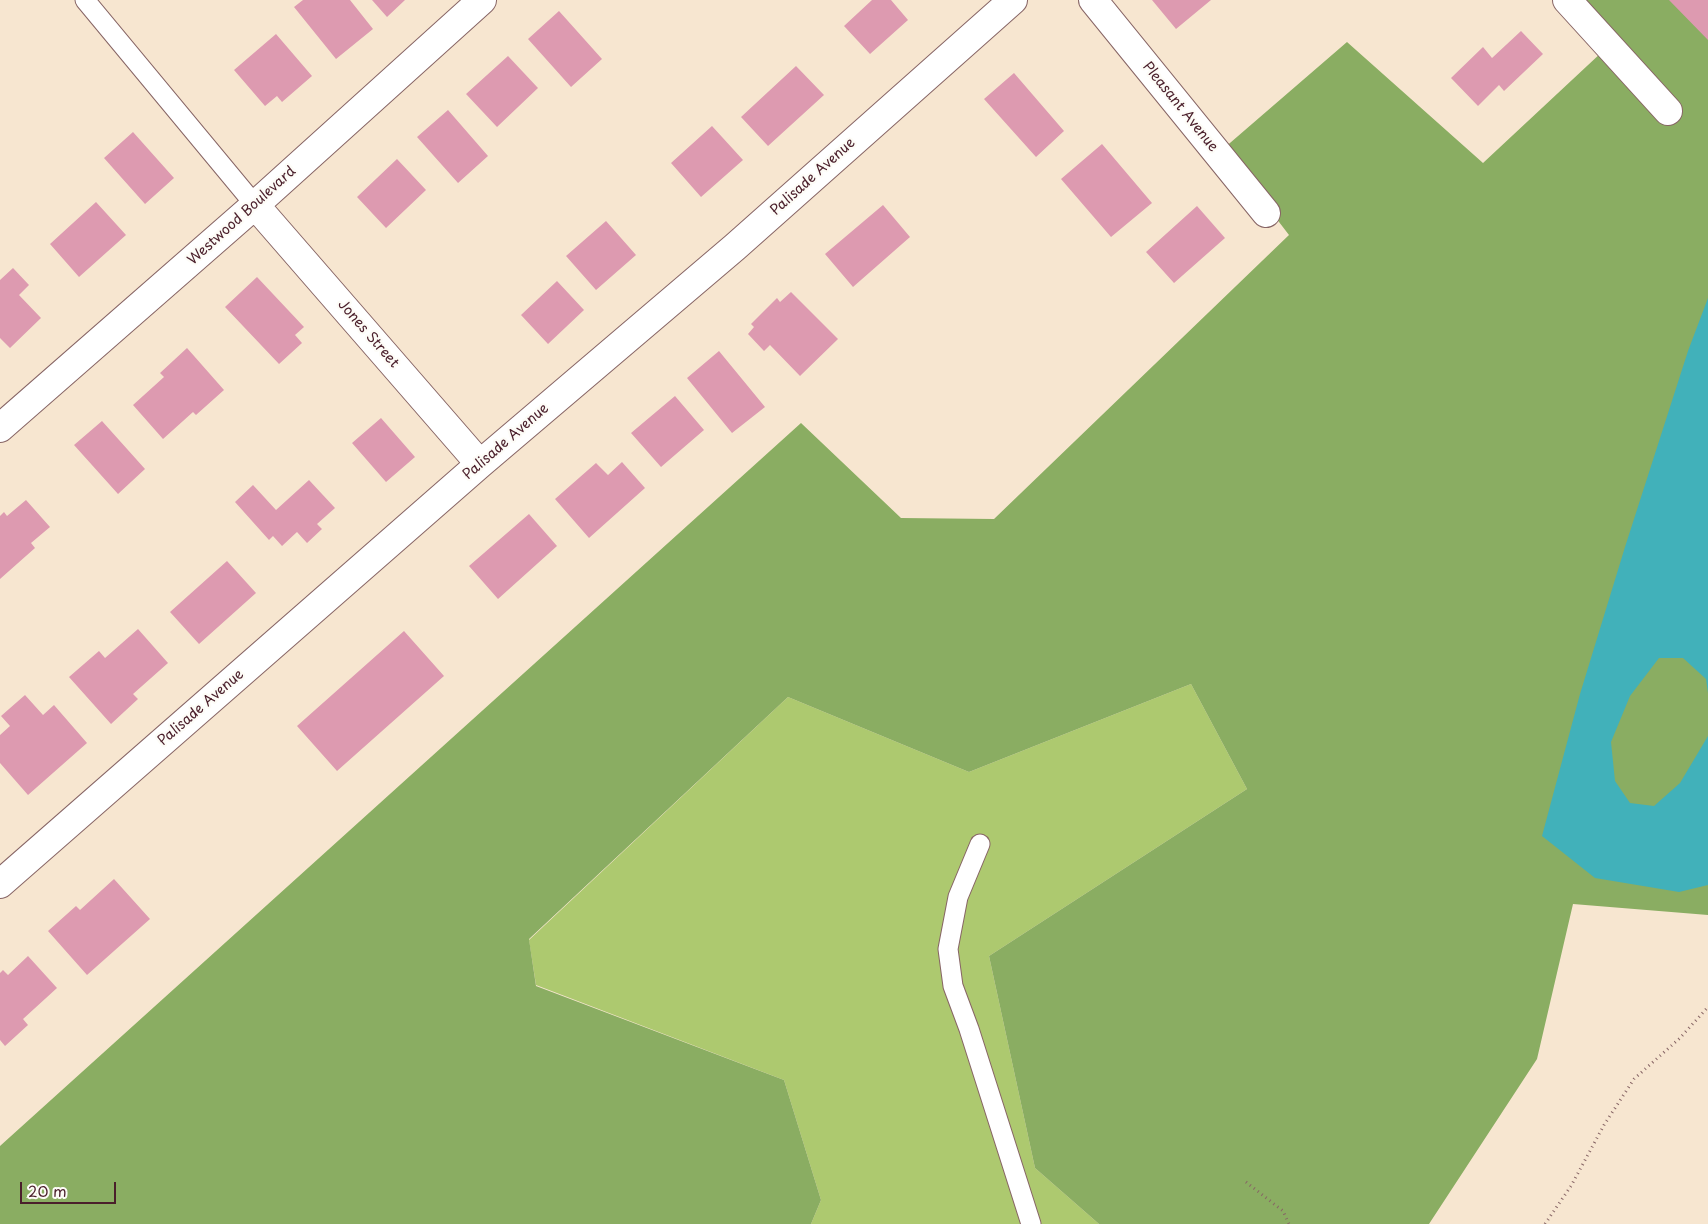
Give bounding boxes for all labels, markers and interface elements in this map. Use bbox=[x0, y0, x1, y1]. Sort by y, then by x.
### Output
street label: Pleasant Avenue bbox=[1139, 59, 1221, 155]
street label: Palisade Avenue bbox=[767, 135, 859, 219]
street label: Westwood Boulevard bbox=[185, 163, 299, 269]
street label: Jones Street bbox=[334, 296, 402, 372]
street label: Palisade Avenue bbox=[460, 400, 552, 484]
street label: Palisade Avenue bbox=[155, 666, 247, 750]
scale bar bbox=[22, 1172, 119, 1204]
text: 20 m bbox=[28, 1179, 67, 1202]

